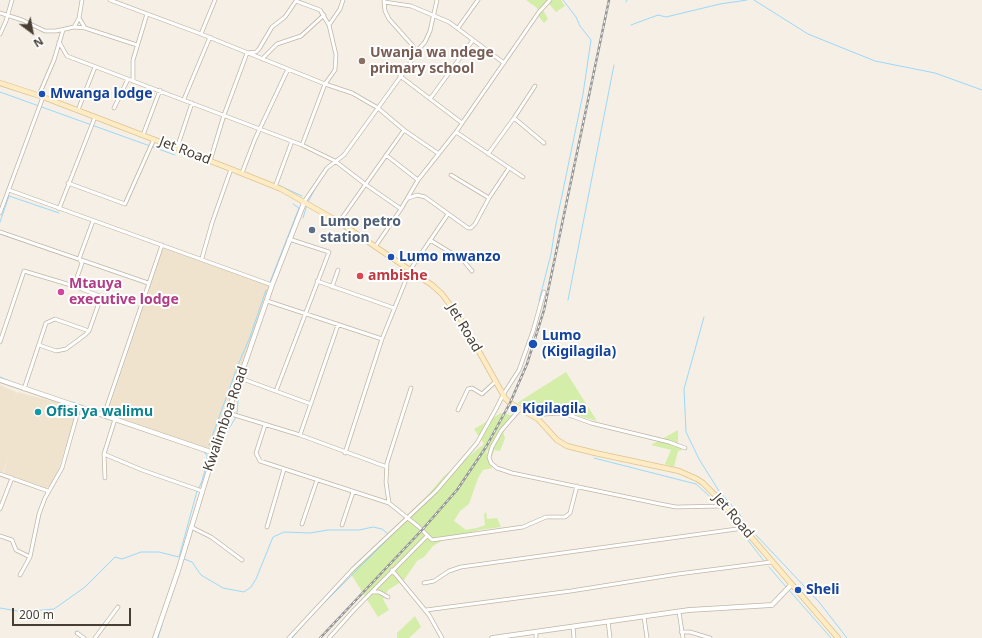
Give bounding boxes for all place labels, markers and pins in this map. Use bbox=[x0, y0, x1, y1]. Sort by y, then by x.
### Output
place label: Uwanja wa ndege primary school bbox=[370, 45, 494, 78]
marker: Uwanja wa ndege primary school bbox=[357, 56, 367, 66]
place label: Mwanga lodge bbox=[50, 86, 153, 102]
marker: Mwanga lodge bbox=[37, 89, 47, 99]
place label: Lumo petro station bbox=[320, 214, 401, 246]
marker: Lumo petro station bbox=[307, 225, 317, 235]
place label: Lumo mwanzo bbox=[399, 249, 501, 265]
marker: Lumo mwanzo bbox=[386, 252, 396, 262]
place label: ambishe bbox=[368, 268, 428, 284]
marker: ambishe bbox=[355, 271, 365, 281]
place label: Mtauya executive lodge bbox=[69, 276, 179, 308]
marker: Mtauya executive lodge bbox=[56, 287, 66, 297]
place label: Lumo (Kigilagila) bbox=[542, 328, 616, 360]
marker: Lumo (Kigilagila) bbox=[527, 338, 539, 350]
place label: Kigilagila bbox=[522, 401, 587, 417]
place label: Ofisi ya walimu bbox=[46, 404, 153, 420]
marker: Kigilagila bbox=[509, 404, 519, 414]
marker: Ofisi ya walimu bbox=[33, 407, 43, 417]
place label: Sheli bbox=[806, 582, 840, 598]
marker: Sheli bbox=[793, 585, 803, 595]

